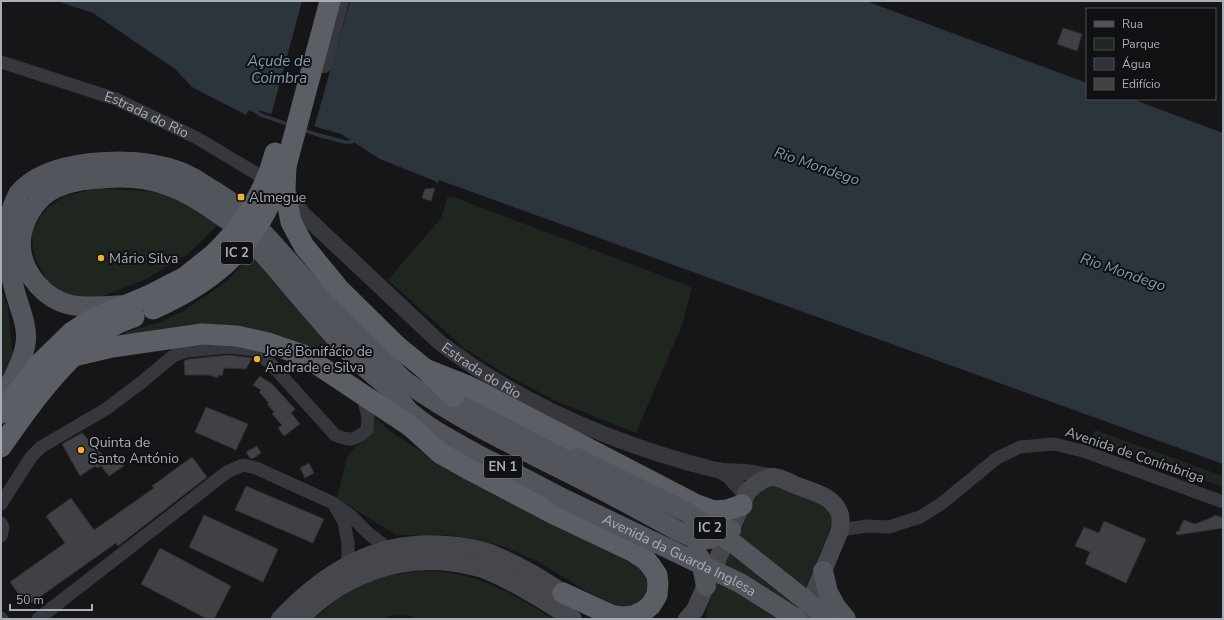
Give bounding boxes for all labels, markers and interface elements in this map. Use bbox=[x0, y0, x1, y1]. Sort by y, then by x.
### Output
legend bbox=[1086, 8, 1216, 100]
text: Rua bbox=[1122, 16, 1143, 32]
text: Parque bbox=[1122, 36, 1160, 52]
water label: Açude de Coimbra bbox=[246, 51, 311, 88]
text: Água bbox=[1122, 56, 1151, 72]
text: Edifício bbox=[1122, 76, 1161, 92]
street label: Estrada do Rio bbox=[102, 86, 192, 142]
water label: Rio Mondego bbox=[772, 142, 862, 190]
place label: Almegue bbox=[249, 188, 306, 207]
marker: Almegue bbox=[236, 192, 246, 202]
road number: IC 2 bbox=[221, 242, 253, 264]
water label: Rio Mondego bbox=[1078, 248, 1168, 296]
place label: Mário Silva bbox=[109, 249, 178, 268]
marker: Mário Silva bbox=[96, 253, 106, 263]
street label: Estrada do Rio bbox=[438, 338, 525, 403]
place label: José Bonifácio de Andrade e Silva bbox=[264, 342, 372, 377]
marker: José Bonifácio de Andrade e Silva bbox=[252, 354, 262, 364]
street label: Avenida de Conímbriga bbox=[1063, 422, 1207, 488]
place label: Quinta de Santo António bbox=[89, 433, 179, 468]
marker: Quinta de Santo António bbox=[76, 445, 86, 455]
road number: EN 1 bbox=[484, 456, 522, 478]
street label: Avenida da Guarda Inglesa bbox=[599, 509, 760, 601]
road number: IC 2 bbox=[694, 517, 726, 539]
scale bar bbox=[10, 586, 92, 612]
text: 50 m bbox=[16, 592, 44, 608]

